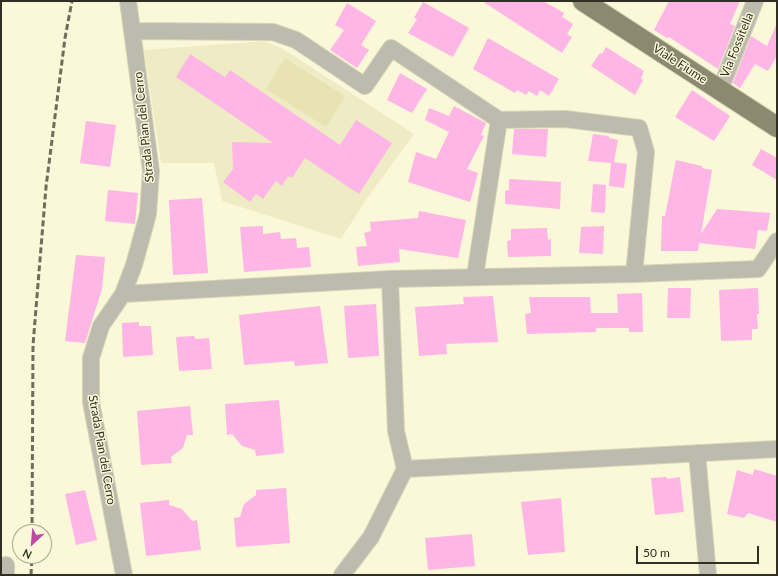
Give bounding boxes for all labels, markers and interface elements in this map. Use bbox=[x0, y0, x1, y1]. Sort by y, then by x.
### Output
street label: Via Fossitella bbox=[717, 10, 757, 80]
street label: Viale Fiume bbox=[650, 41, 710, 87]
street label: Strada Pian del Cerro bbox=[131, 71, 157, 183]
street label: Strada Pian del Cerro bbox=[85, 394, 119, 506]
north arrow bbox=[12, 524, 52, 564]
scale bar bbox=[638, 538, 761, 564]
text: 50 m bbox=[643, 545, 670, 560]
text: N bbox=[20, 547, 34, 562]

